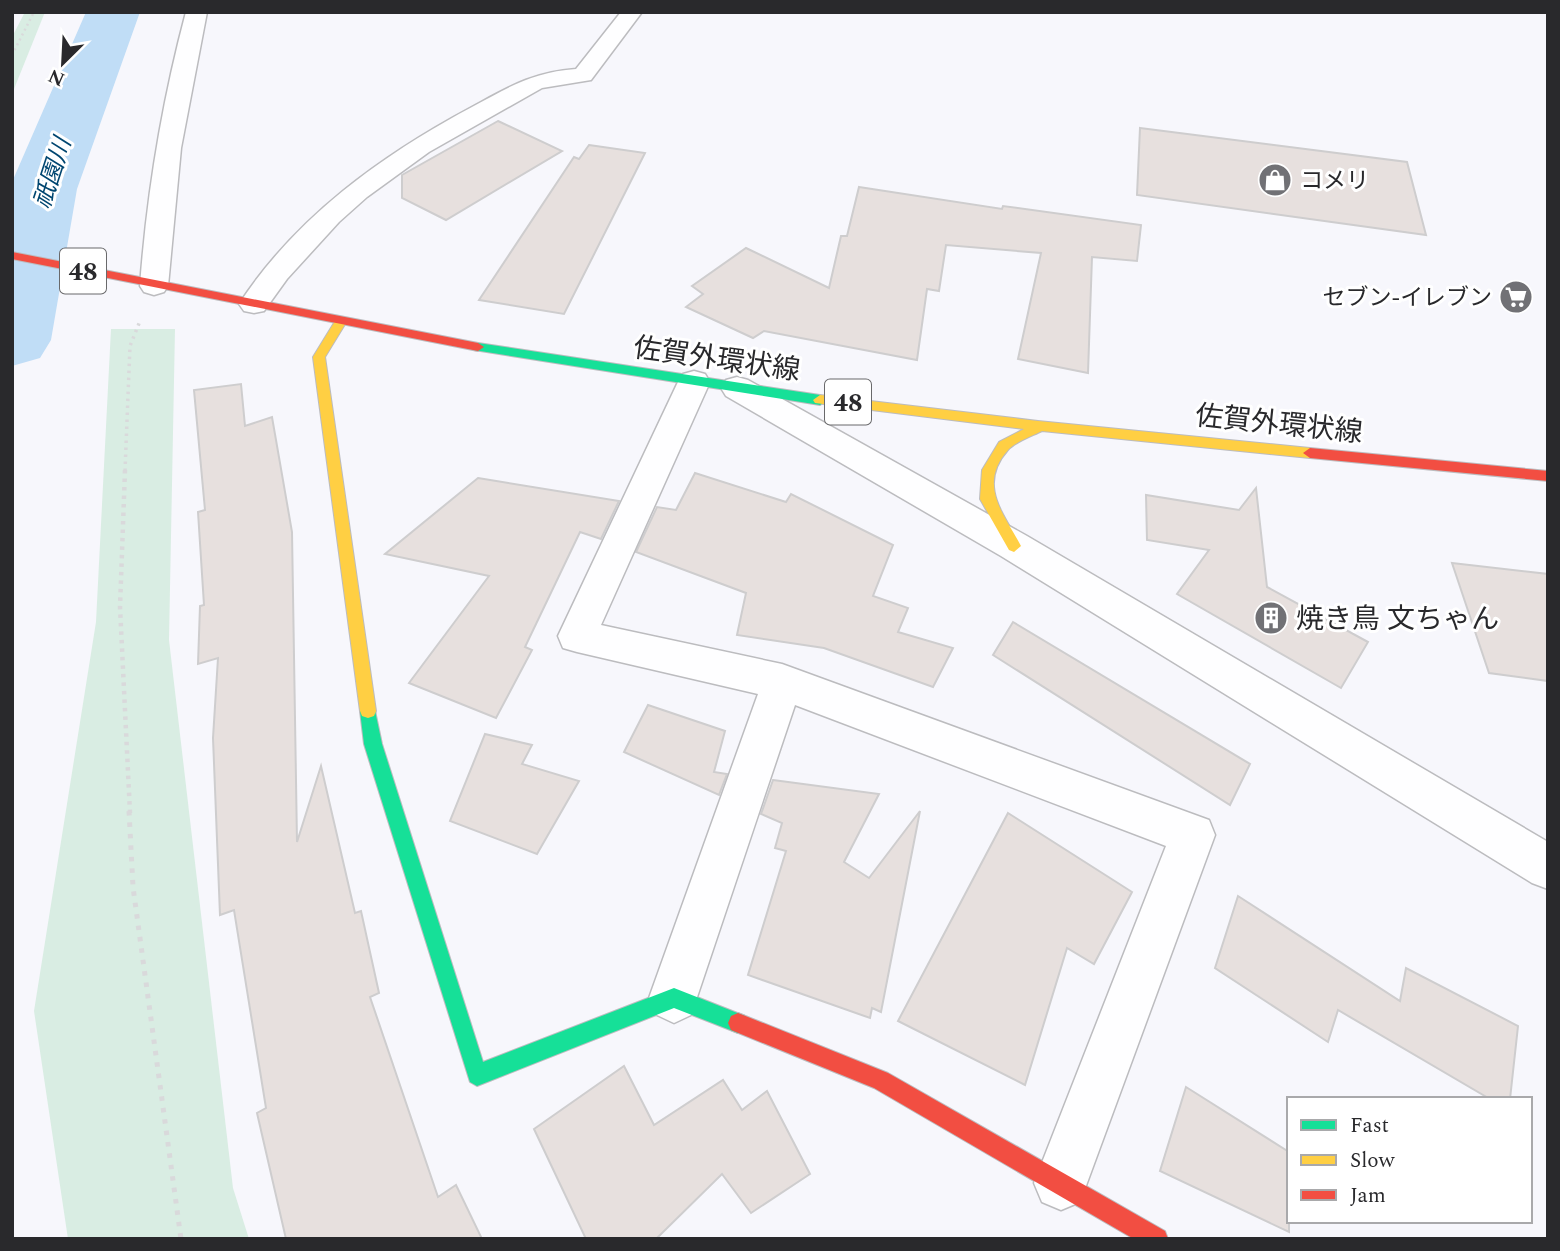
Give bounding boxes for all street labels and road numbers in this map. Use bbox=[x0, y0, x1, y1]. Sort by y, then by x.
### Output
road number: 48 bbox=[60, 248, 106, 294]
street label: 佐賀外環状線 bbox=[631, 327, 803, 392]
road number: 48 bbox=[825, 380, 871, 424]
street label: 佐賀外環状線 bbox=[1193, 394, 1365, 455]

